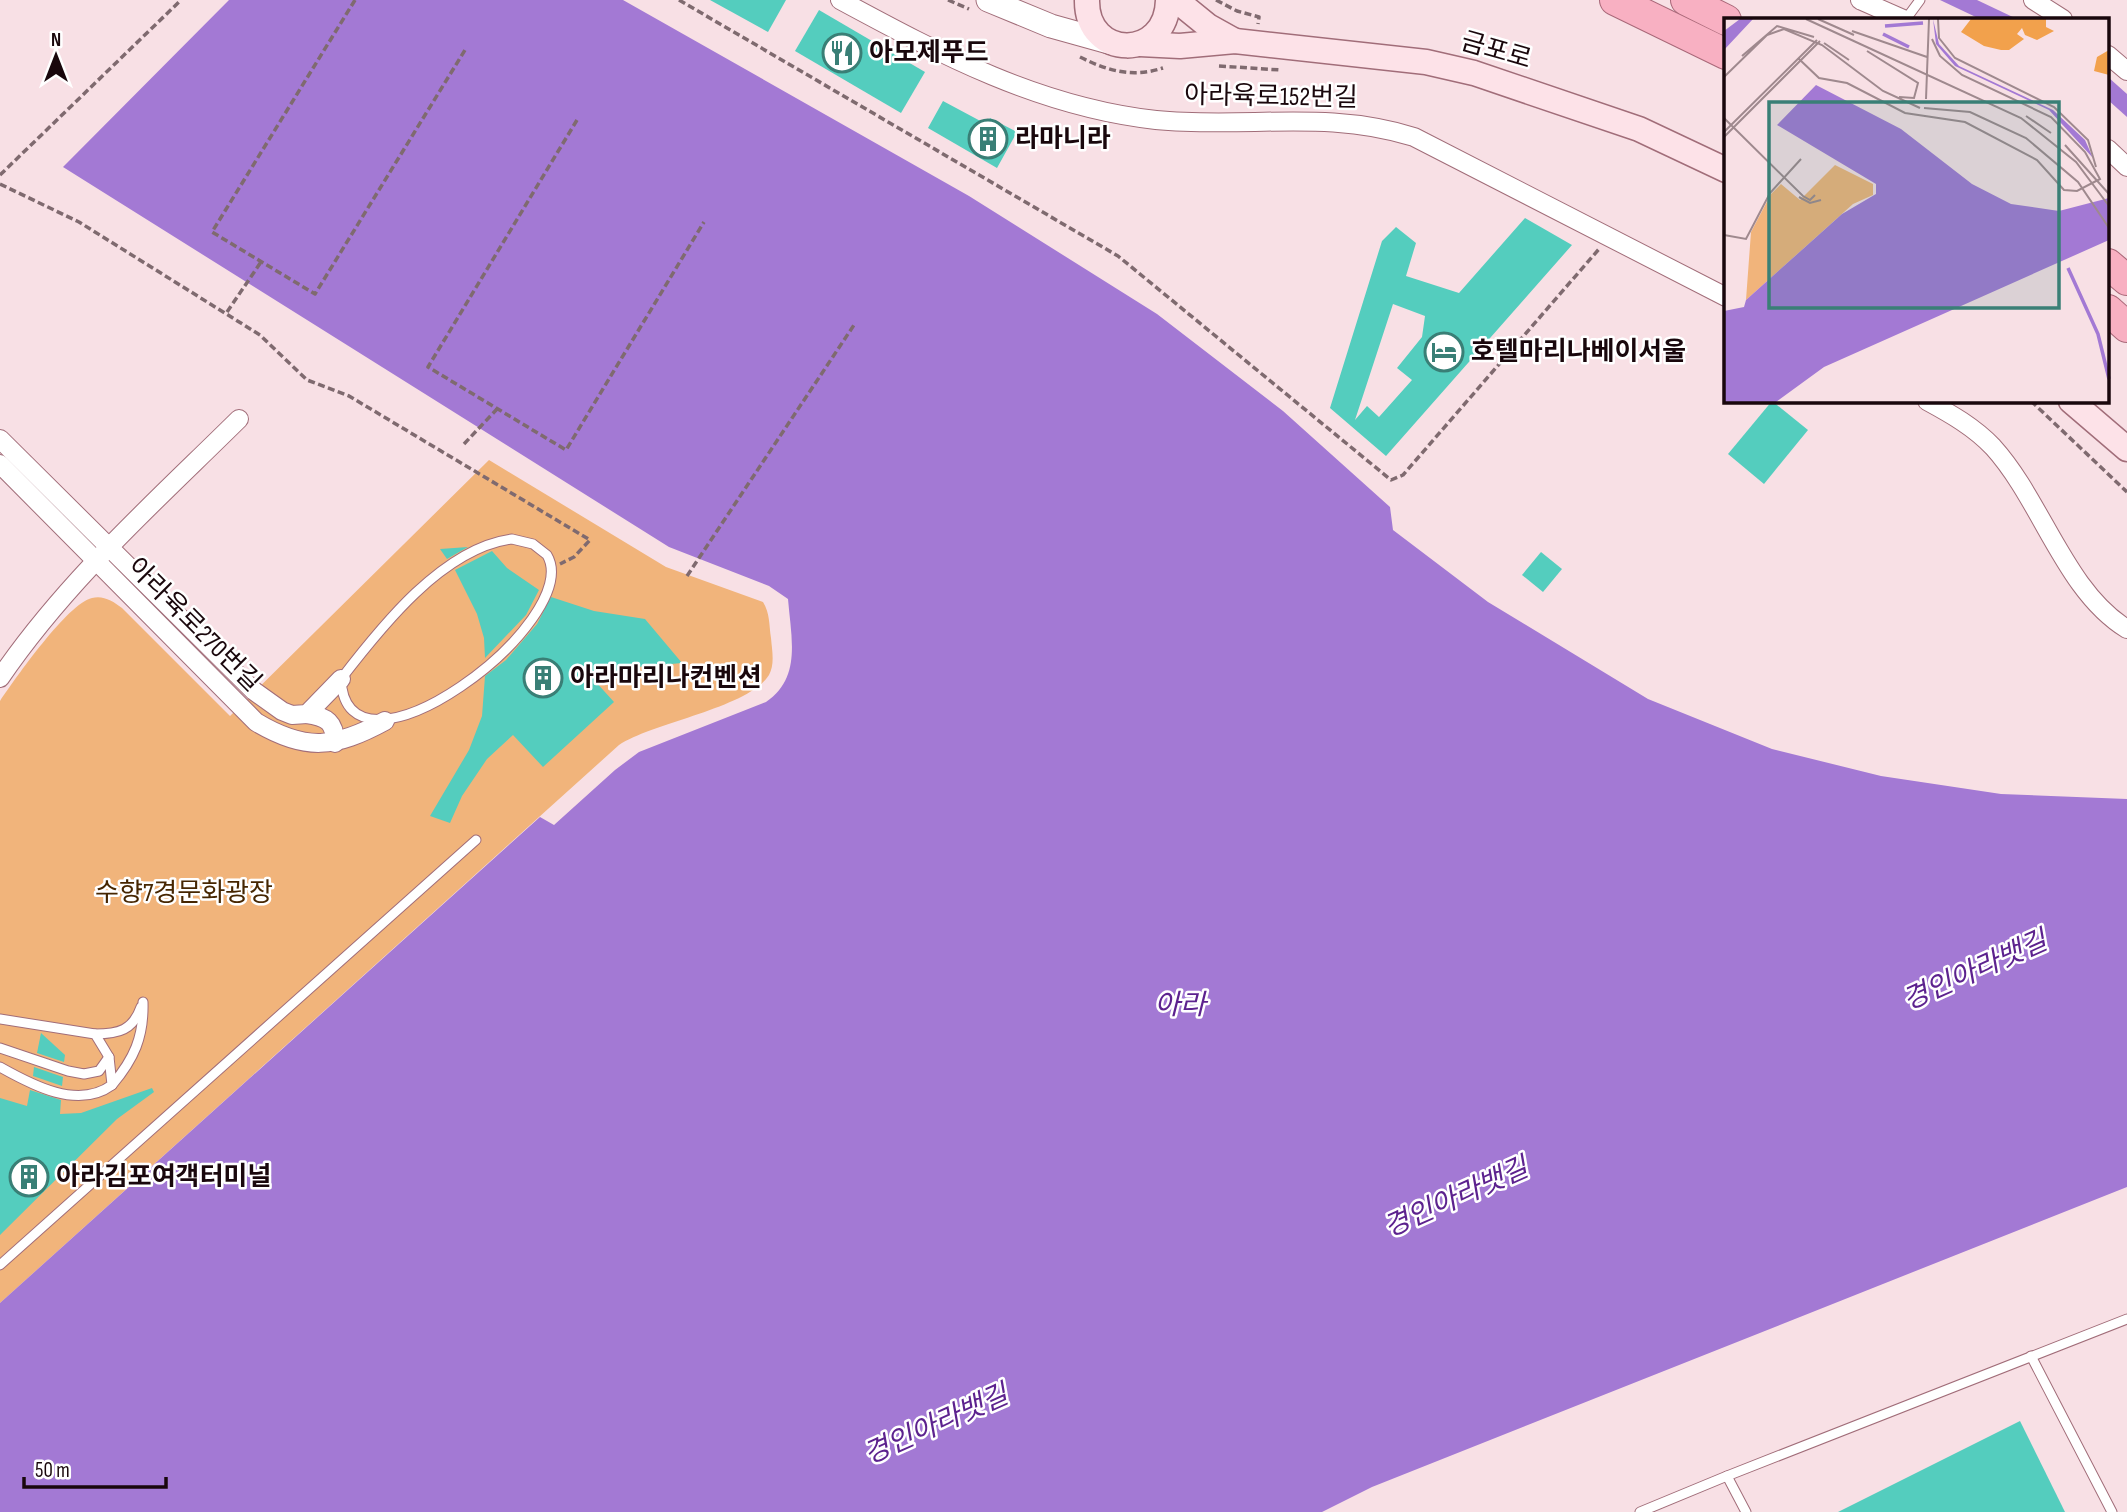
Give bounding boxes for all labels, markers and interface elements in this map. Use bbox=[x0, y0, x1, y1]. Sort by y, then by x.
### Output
inset map bbox=[1724, 18, 2110, 402]
north arrow bbox=[21, 21, 91, 91]
street label: 금포로 bbox=[1457, 26, 1535, 76]
text: N bbox=[51, 29, 61, 52]
restaurant icon: 아모제푸드 bbox=[821, 32, 863, 74]
place label: 아모제푸드 bbox=[869, 38, 989, 69]
street label: 아라육로152번길 bbox=[1184, 80, 1358, 114]
building icon: 라마니라 bbox=[967, 118, 1009, 160]
place label: 라마니라 bbox=[1015, 124, 1111, 155]
hotel icon: 호텔마리나베이서울 bbox=[1423, 331, 1465, 373]
place label: 호텔마리나베이서울 bbox=[1471, 337, 1686, 368]
street label: 아라육로270번길 bbox=[121, 552, 267, 698]
building icon: 아라마리나컨벤션 bbox=[522, 657, 564, 699]
place label: 아라마리나컨벤션 bbox=[570, 663, 761, 694]
park label: 수향7경문화광장 bbox=[95, 878, 273, 909]
water label: 경인아라뱃길 bbox=[1898, 924, 2054, 1018]
water label: 아라 bbox=[1154, 989, 1209, 1022]
water label: 경인아라뱃길 bbox=[1379, 1151, 1535, 1245]
building icon: 아라김포여객터미널 bbox=[8, 1156, 50, 1198]
place label: 아라김포여객터미널 bbox=[56, 1162, 271, 1193]
water label: 경인아라뱃길 bbox=[859, 1378, 1015, 1472]
scale bar bbox=[24, 1446, 166, 1490]
text: 50 m bbox=[35, 1458, 70, 1483]

